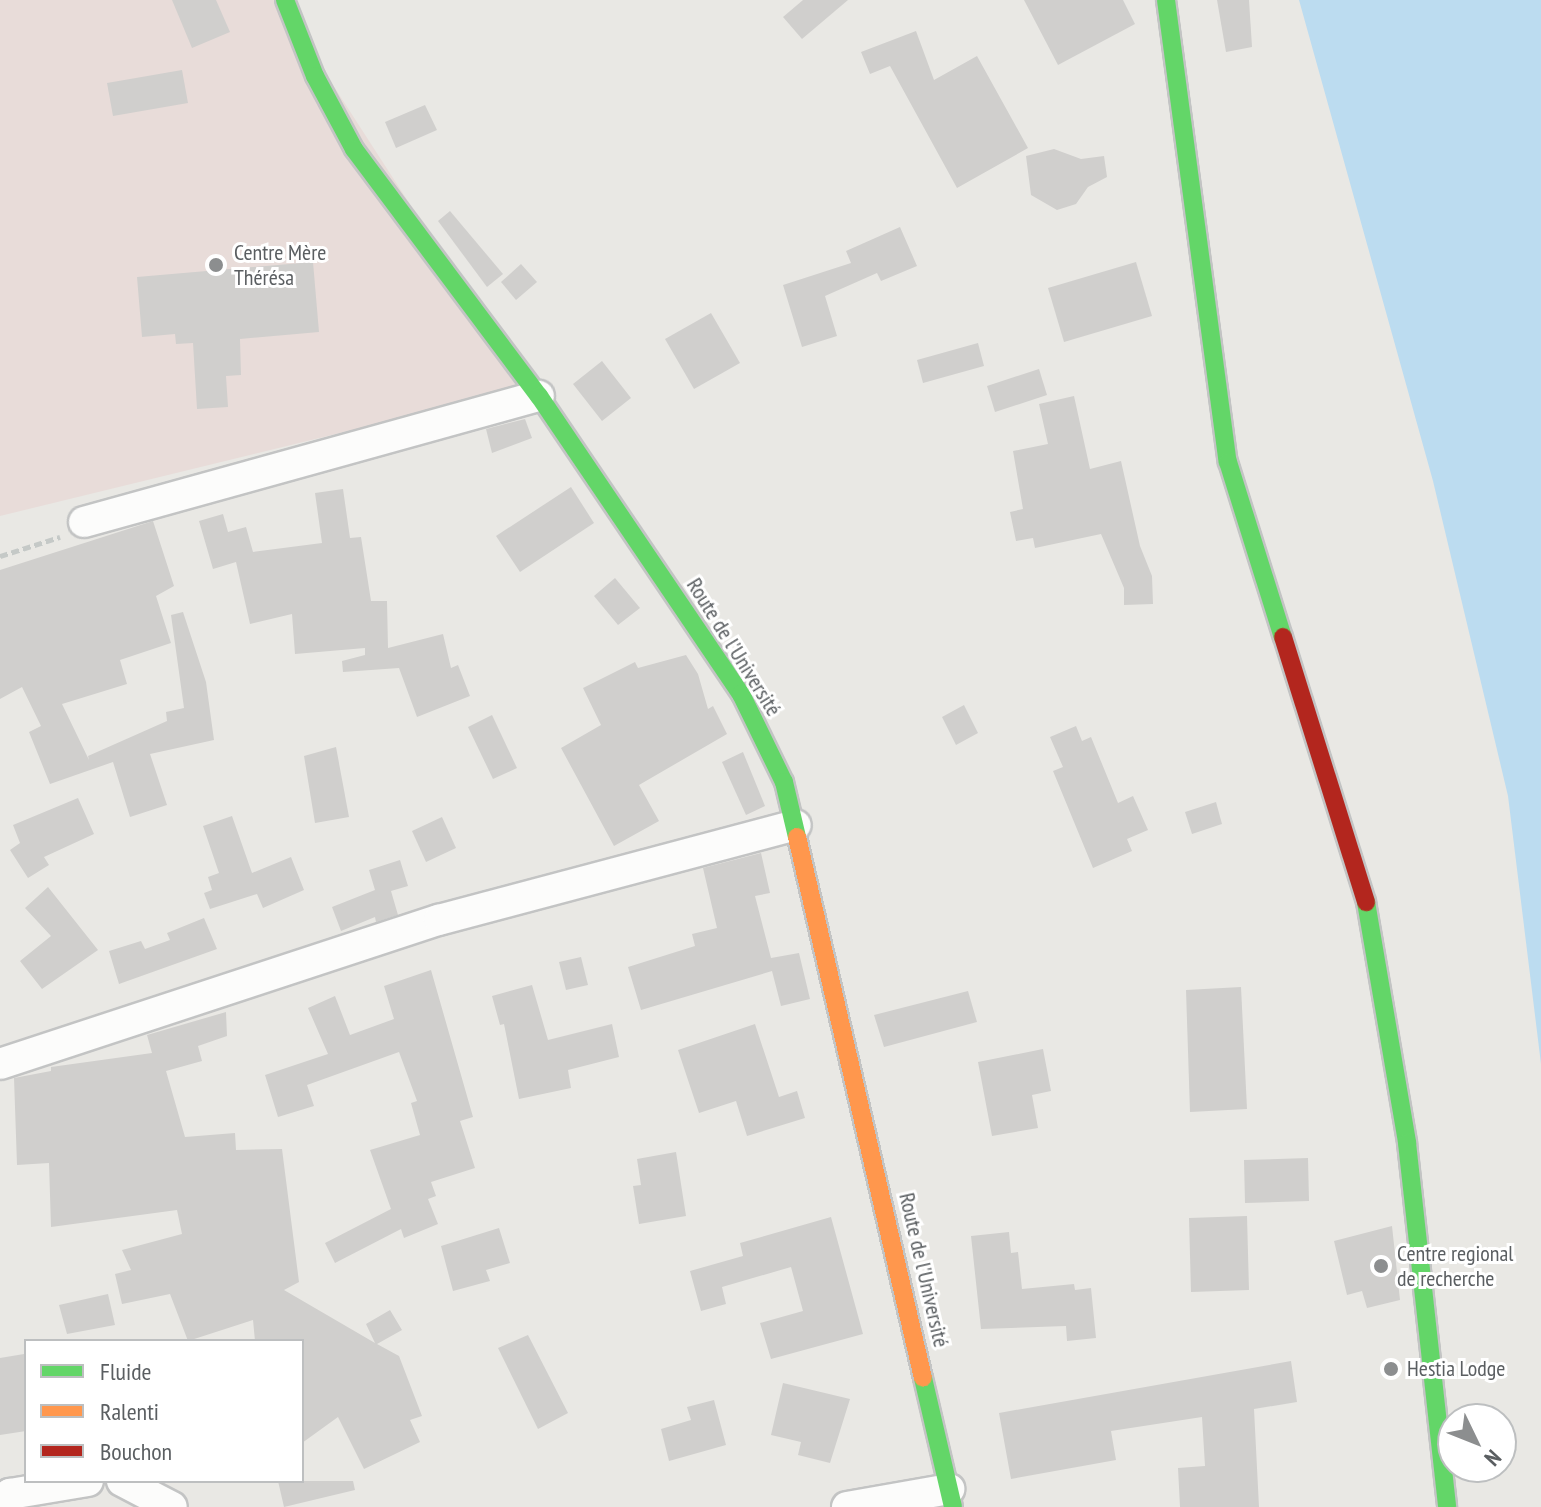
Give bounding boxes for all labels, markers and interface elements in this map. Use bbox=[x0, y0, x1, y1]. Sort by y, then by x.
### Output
place label: Centre Mère Thérésa bbox=[234, 239, 326, 290]
marker: Centre Mère Thérésa bbox=[205, 254, 227, 276]
street label: Route de l'Université bbox=[681, 573, 787, 721]
street label: Route de l'Université bbox=[893, 1190, 955, 1350]
place label: Centre regional de recherche bbox=[1397, 1240, 1513, 1292]
marker: Centre regional de recherche bbox=[1372, 1257, 1390, 1275]
legend bbox=[24, 1339, 304, 1483]
text: Fluide bbox=[100, 1356, 151, 1387]
place label: Hestia Lodge bbox=[1407, 1356, 1505, 1382]
marker: Hestia Lodge bbox=[1382, 1360, 1400, 1378]
text: Ralenti bbox=[100, 1396, 159, 1427]
north arrow bbox=[1437, 1403, 1517, 1483]
text: Bouchon bbox=[100, 1436, 172, 1467]
text: N bbox=[1479, 1444, 1507, 1472]

